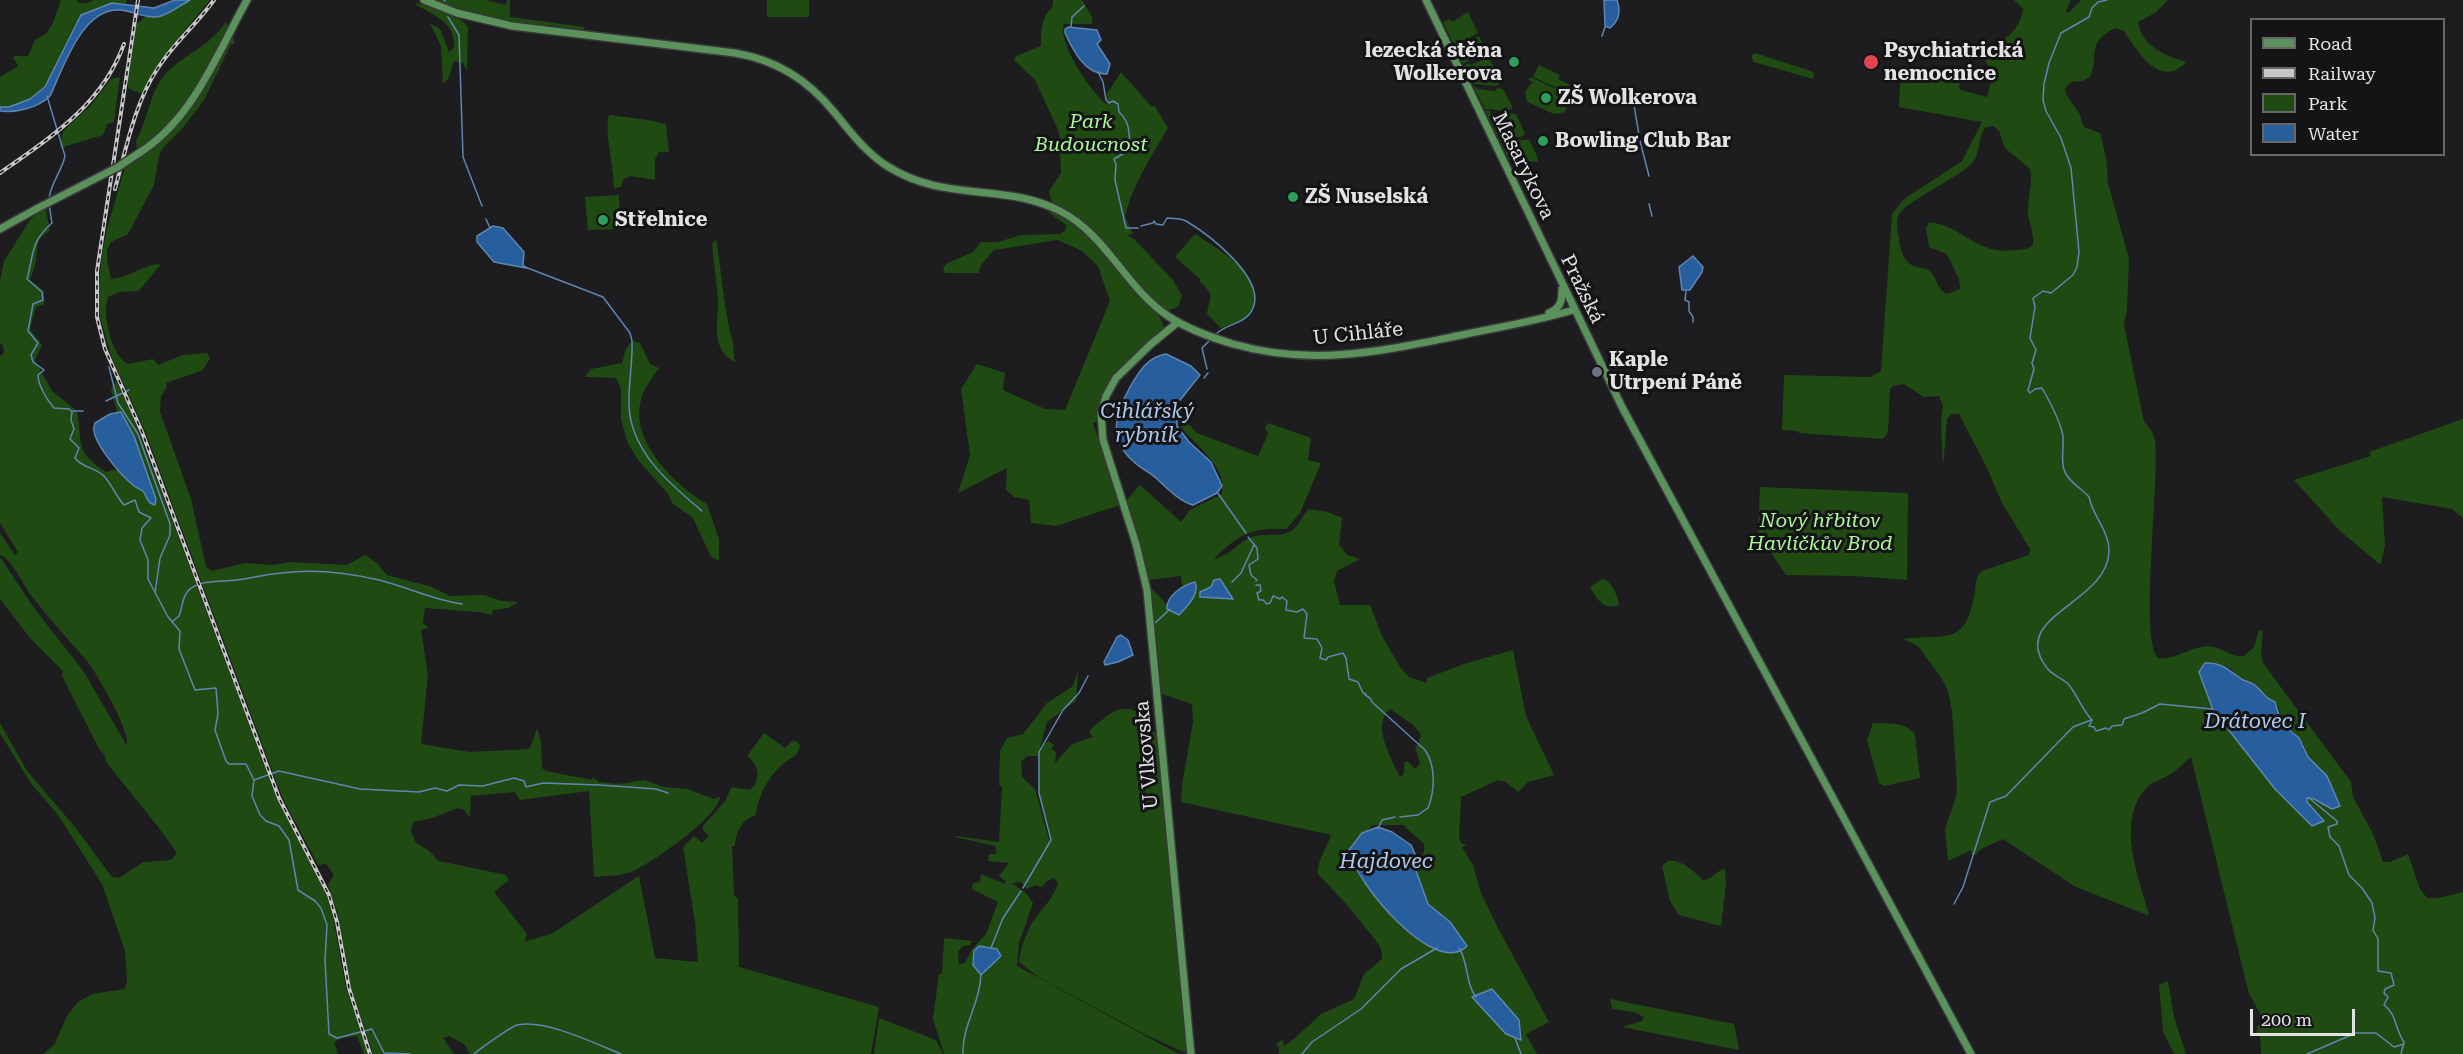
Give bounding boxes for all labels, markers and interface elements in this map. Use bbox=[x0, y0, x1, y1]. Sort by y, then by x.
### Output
legend bbox=[2250, 18, 2445, 156]
text: Road bbox=[2308, 33, 2352, 54]
place label: lezecká stěna Wolkerova bbox=[1365, 39, 1502, 86]
place label: Psychiatrická nemocnice bbox=[1884, 39, 2023, 86]
marker: Psychiatrická nemocnice bbox=[1862, 53, 1880, 71]
marker: lezecká stěna Wolkerova bbox=[1507, 55, 1521, 69]
text: Railway bbox=[2308, 63, 2376, 84]
place label: ZŠ Wolkerova bbox=[1558, 86, 1697, 110]
marker: ZŠ Wolkerova bbox=[1539, 91, 1553, 105]
text: Park bbox=[2308, 93, 2348, 114]
street label: Masarykova bbox=[1487, 108, 1559, 224]
park label: Park Budoucnost bbox=[1034, 110, 1148, 157]
text: Water bbox=[2308, 123, 2359, 144]
place label: Bowling Club Bar bbox=[1555, 129, 1731, 153]
marker: Bowling Club Bar bbox=[1536, 134, 1550, 148]
place label: ZŠ Nuselská bbox=[1305, 185, 1428, 209]
marker: ZŠ Nuselská bbox=[1286, 190, 1300, 204]
place label: Střelnice bbox=[615, 208, 707, 232]
marker: Střelnice bbox=[596, 213, 610, 227]
street label: Pražská bbox=[1555, 251, 1609, 327]
street label: U Cihláře bbox=[1312, 317, 1404, 351]
place label: Kaple Utrpení Páně bbox=[1609, 348, 1742, 395]
marker: Kaple Utrpení Páně bbox=[1590, 365, 1604, 379]
water label: Cihlářský rybník bbox=[1100, 399, 1194, 449]
park label: Nový hřbitov Havlíčkův Brod bbox=[1747, 509, 1893, 556]
street label: U Vlkovska bbox=[1130, 700, 1164, 810]
water label: Drátovec I bbox=[2204, 709, 2306, 735]
water label: Hajdovec bbox=[1339, 849, 1433, 875]
scale bar bbox=[2253, 997, 2358, 1035]
text: 200 m bbox=[2261, 1009, 2312, 1030]

